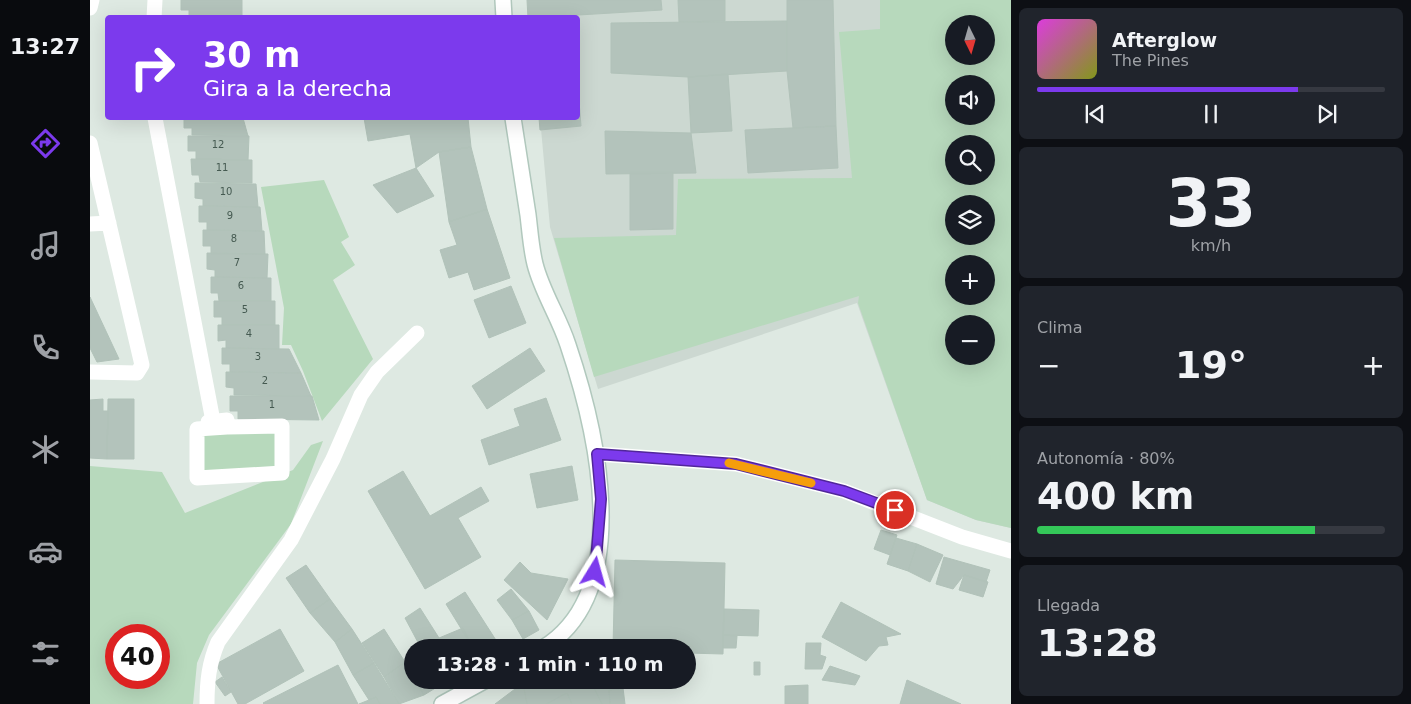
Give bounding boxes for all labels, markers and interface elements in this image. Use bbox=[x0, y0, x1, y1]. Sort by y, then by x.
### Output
north arrow bbox=[945, 15, 995, 65]
map controls bbox=[945, 15, 995, 365]
text: Afterglow bbox=[1112, 29, 1217, 51]
text: 13:27 bbox=[10, 34, 80, 59]
icon: right bbox=[120, 35, 185, 100]
text: 30 m bbox=[203, 35, 300, 75]
text: The Pines bbox=[1112, 51, 1189, 70]
button: sound bbox=[945, 75, 995, 125]
text: Gira a la derecha bbox=[203, 76, 392, 101]
icon: previous bbox=[1081, 100, 1109, 128]
icon: pause bbox=[1197, 100, 1225, 128]
icon: next bbox=[1313, 100, 1341, 128]
icon: directions bbox=[28, 126, 63, 161]
button: search bbox=[945, 135, 995, 185]
house number: 12 bbox=[212, 139, 224, 150]
house number: 11 bbox=[216, 162, 228, 173]
text: 33 bbox=[1166, 166, 1256, 241]
house number: 10 bbox=[220, 186, 232, 197]
button: layers bbox=[945, 195, 995, 245]
house number: 9 bbox=[227, 210, 233, 221]
icon: music bbox=[28, 228, 63, 263]
house number: 8 bbox=[231, 233, 237, 244]
text: km/h bbox=[1191, 236, 1231, 255]
button: + bbox=[945, 255, 995, 305]
house number: 7 bbox=[234, 257, 240, 268]
house number: 6 bbox=[238, 280, 244, 291]
house number: 5 bbox=[242, 304, 248, 315]
button: − bbox=[945, 315, 995, 365]
text: Clima bbox=[1037, 318, 1082, 337]
house number: 4 bbox=[246, 328, 252, 339]
icon: phone bbox=[28, 330, 63, 365]
text: 19° bbox=[1175, 343, 1247, 387]
text: − bbox=[1037, 349, 1060, 382]
text: + bbox=[1362, 349, 1385, 382]
house number: 3 bbox=[255, 351, 261, 362]
house number: 2 bbox=[262, 375, 268, 386]
house number: 1 bbox=[269, 399, 275, 410]
icon: climate bbox=[28, 432, 63, 467]
text: Autonomía · 80% bbox=[1037, 449, 1175, 468]
text: 400 km bbox=[1037, 474, 1194, 518]
pin bbox=[874, 489, 916, 531]
icon: arrive bbox=[881, 496, 909, 524]
icon: car bbox=[28, 534, 63, 569]
position arrow bbox=[568, 545, 620, 597]
text: Llegada bbox=[1037, 596, 1100, 615]
text: 13:28 bbox=[1037, 621, 1158, 665]
speed limit sign: 40 bbox=[105, 624, 170, 689]
icon: filters bbox=[28, 636, 63, 671]
text: 13:28 · 1 min · 110 m bbox=[436, 653, 664, 675]

